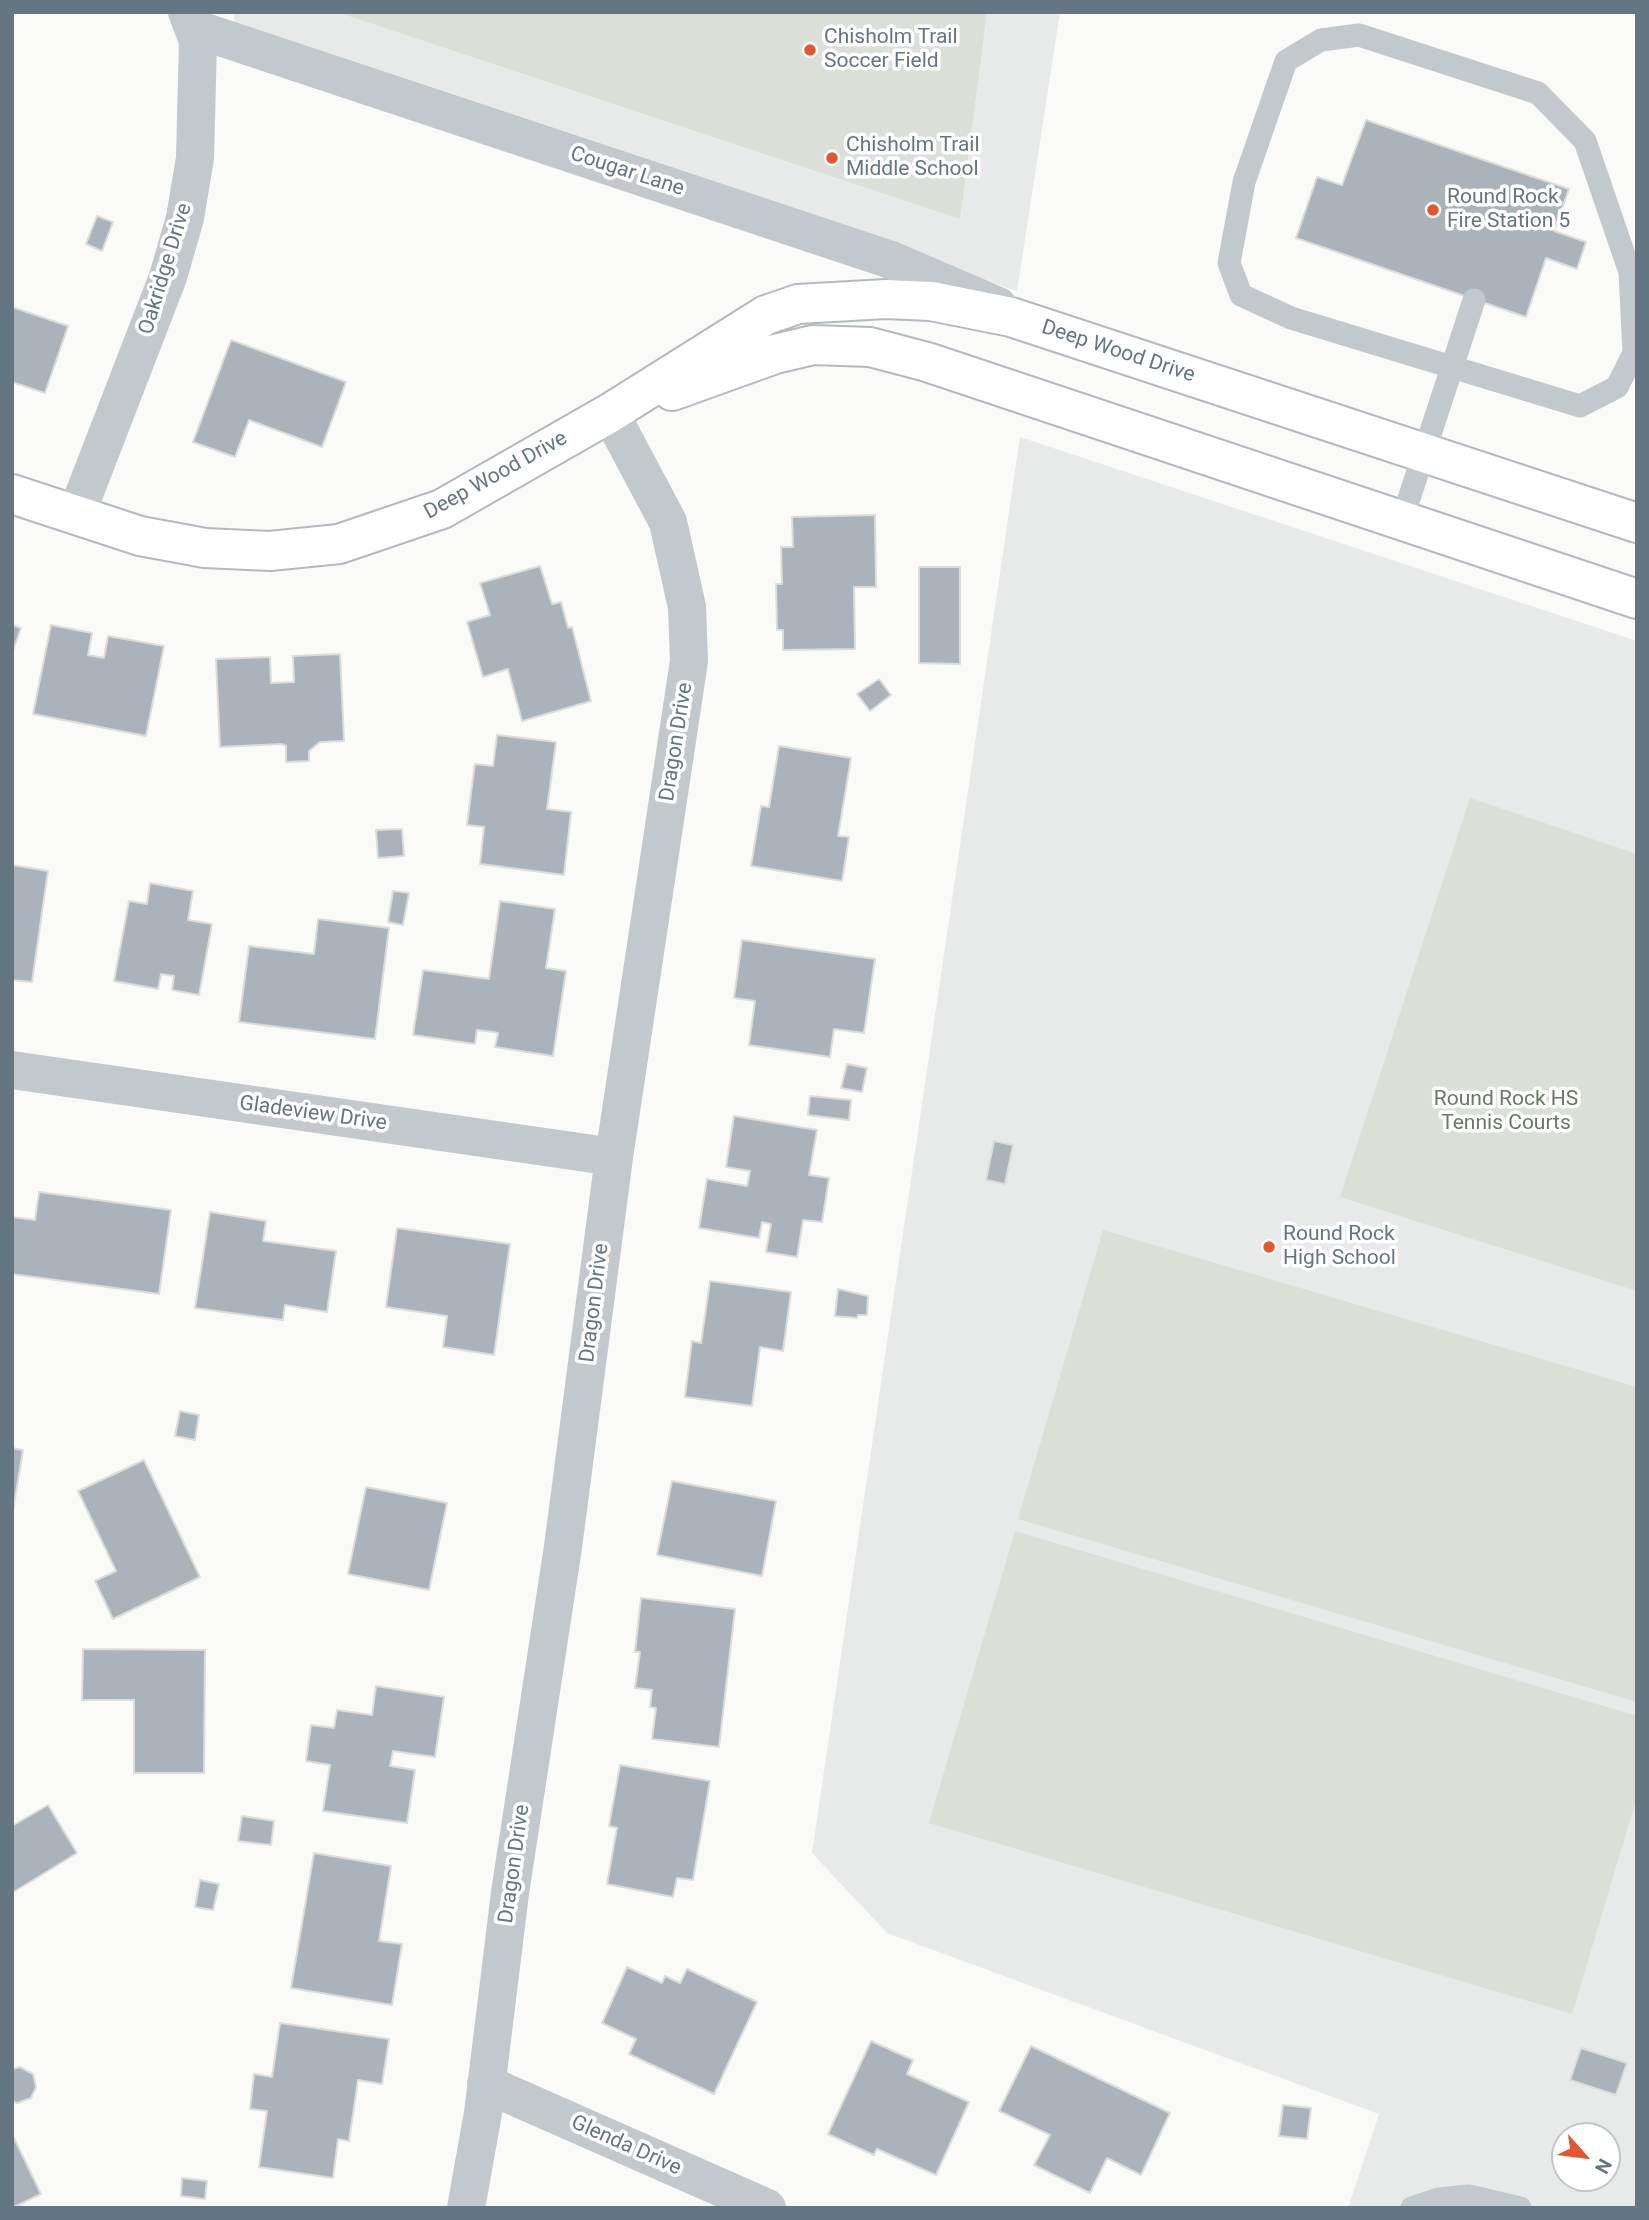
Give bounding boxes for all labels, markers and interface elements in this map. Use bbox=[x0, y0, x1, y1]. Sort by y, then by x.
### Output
place label: Chisholm Trail Soccer Field bbox=[824, 25, 958, 75]
marker: Chisholm Trail Soccer Field bbox=[802, 42, 818, 58]
place label: Chisholm Trail Middle School bbox=[846, 133, 980, 183]
street label: Cougar Lane bbox=[567, 142, 687, 202]
marker: Chisholm Trail Middle School bbox=[824, 150, 840, 166]
place label: Round Rock Fire Station 5 bbox=[1447, 185, 1570, 235]
street label: Oakridge Drive bbox=[134, 200, 198, 338]
marker: Round Rock Fire Station 5 bbox=[1425, 202, 1441, 218]
street label: Deep Wood Drive bbox=[1038, 315, 1198, 389]
street label: Deep Wood Drive bbox=[420, 426, 572, 526]
street label: Dragon Drive bbox=[655, 681, 699, 803]
park label: Round Rock HS Tennis Courts bbox=[1434, 1087, 1578, 1137]
street label: Gladeview Drive bbox=[238, 1091, 388, 1137]
place label: Round Rock High School bbox=[1283, 1222, 1396, 1272]
marker: Round Rock High School bbox=[1261, 1239, 1277, 1255]
street label: Dragon Drive bbox=[575, 1242, 615, 1364]
street label: Dragon Drive bbox=[494, 1803, 536, 1925]
street label: Glenda Drive bbox=[567, 2111, 685, 2181]
north arrow bbox=[1551, 2122, 1621, 2192]
text: N bbox=[1590, 2155, 1617, 2177]

